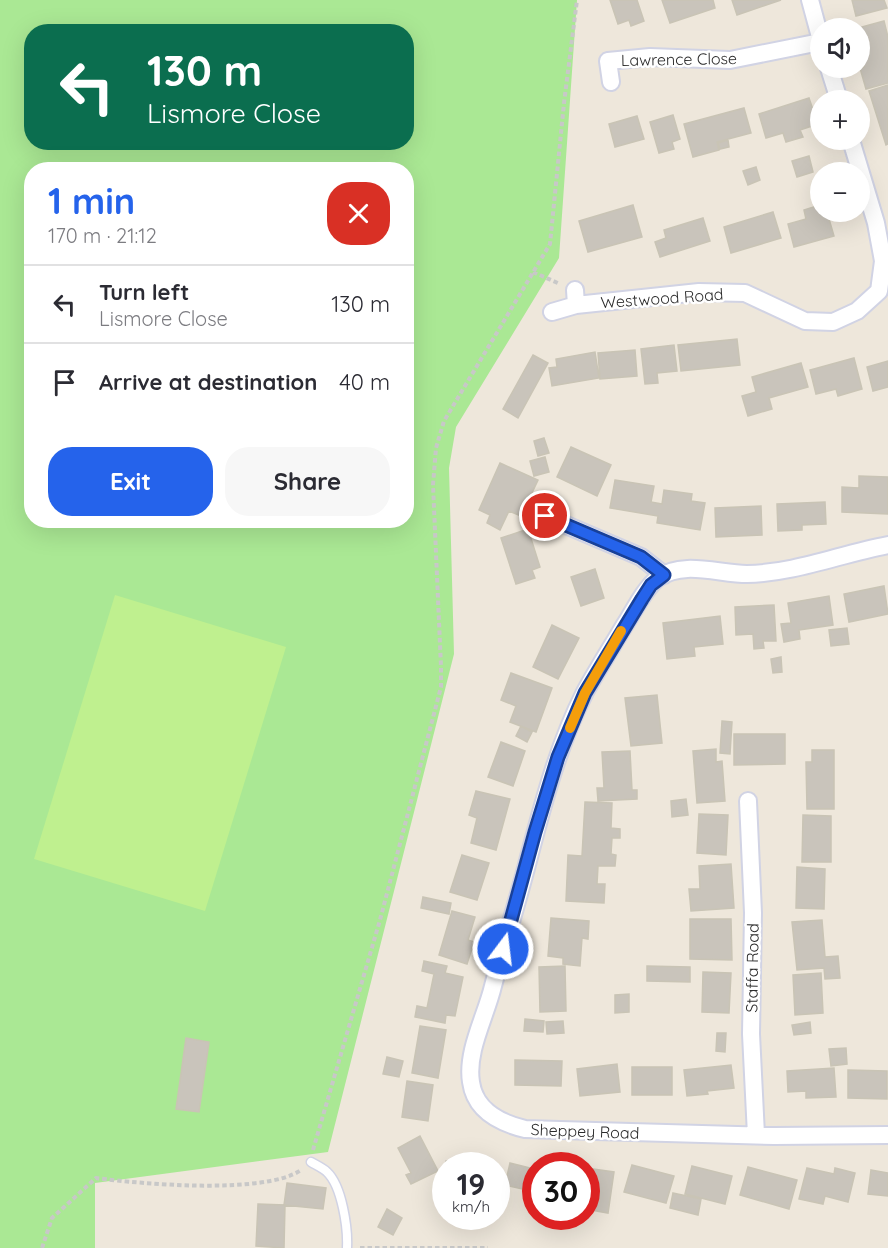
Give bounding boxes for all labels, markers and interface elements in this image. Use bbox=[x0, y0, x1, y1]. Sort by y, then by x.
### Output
map controls bbox=[810, 18, 870, 222]
button: sound bbox=[810, 18, 870, 78]
text: 130 m bbox=[147, 44, 262, 97]
icon: left bbox=[48, 48, 126, 126]
street label: Lawrence Close bbox=[621, 48, 737, 70]
button: + bbox=[810, 90, 870, 150]
text: Lismore Close bbox=[147, 96, 321, 130]
button: − bbox=[810, 162, 870, 222]
text: 1 min bbox=[48, 178, 135, 223]
button: close bbox=[327, 182, 390, 245]
text: 170 m · 21:12 bbox=[48, 223, 157, 248]
text: Turn left bbox=[99, 278, 189, 306]
street label: Westwood Road bbox=[600, 284, 724, 312]
icon: left bbox=[48, 288, 81, 321]
text: 130 m bbox=[331, 290, 390, 318]
text: Lismore Close bbox=[99, 306, 228, 331]
icon: arrive bbox=[48, 366, 81, 399]
text: Arrive at destination bbox=[99, 368, 317, 396]
text: 40 m bbox=[339, 368, 390, 396]
button: Exit bbox=[48, 447, 213, 516]
button: Share bbox=[225, 447, 390, 516]
pin bbox=[519, 490, 570, 541]
icon: arrive bbox=[528, 499, 561, 532]
position arrow bbox=[471, 917, 535, 981]
street label: Staffa Road bbox=[741, 923, 763, 1013]
street label: Sheppey Road bbox=[530, 1119, 640, 1143]
speed limit sign: 30 bbox=[522, 1152, 600, 1230]
text: 19 bbox=[457, 1165, 485, 1203]
text: km/h bbox=[452, 1197, 490, 1216]

